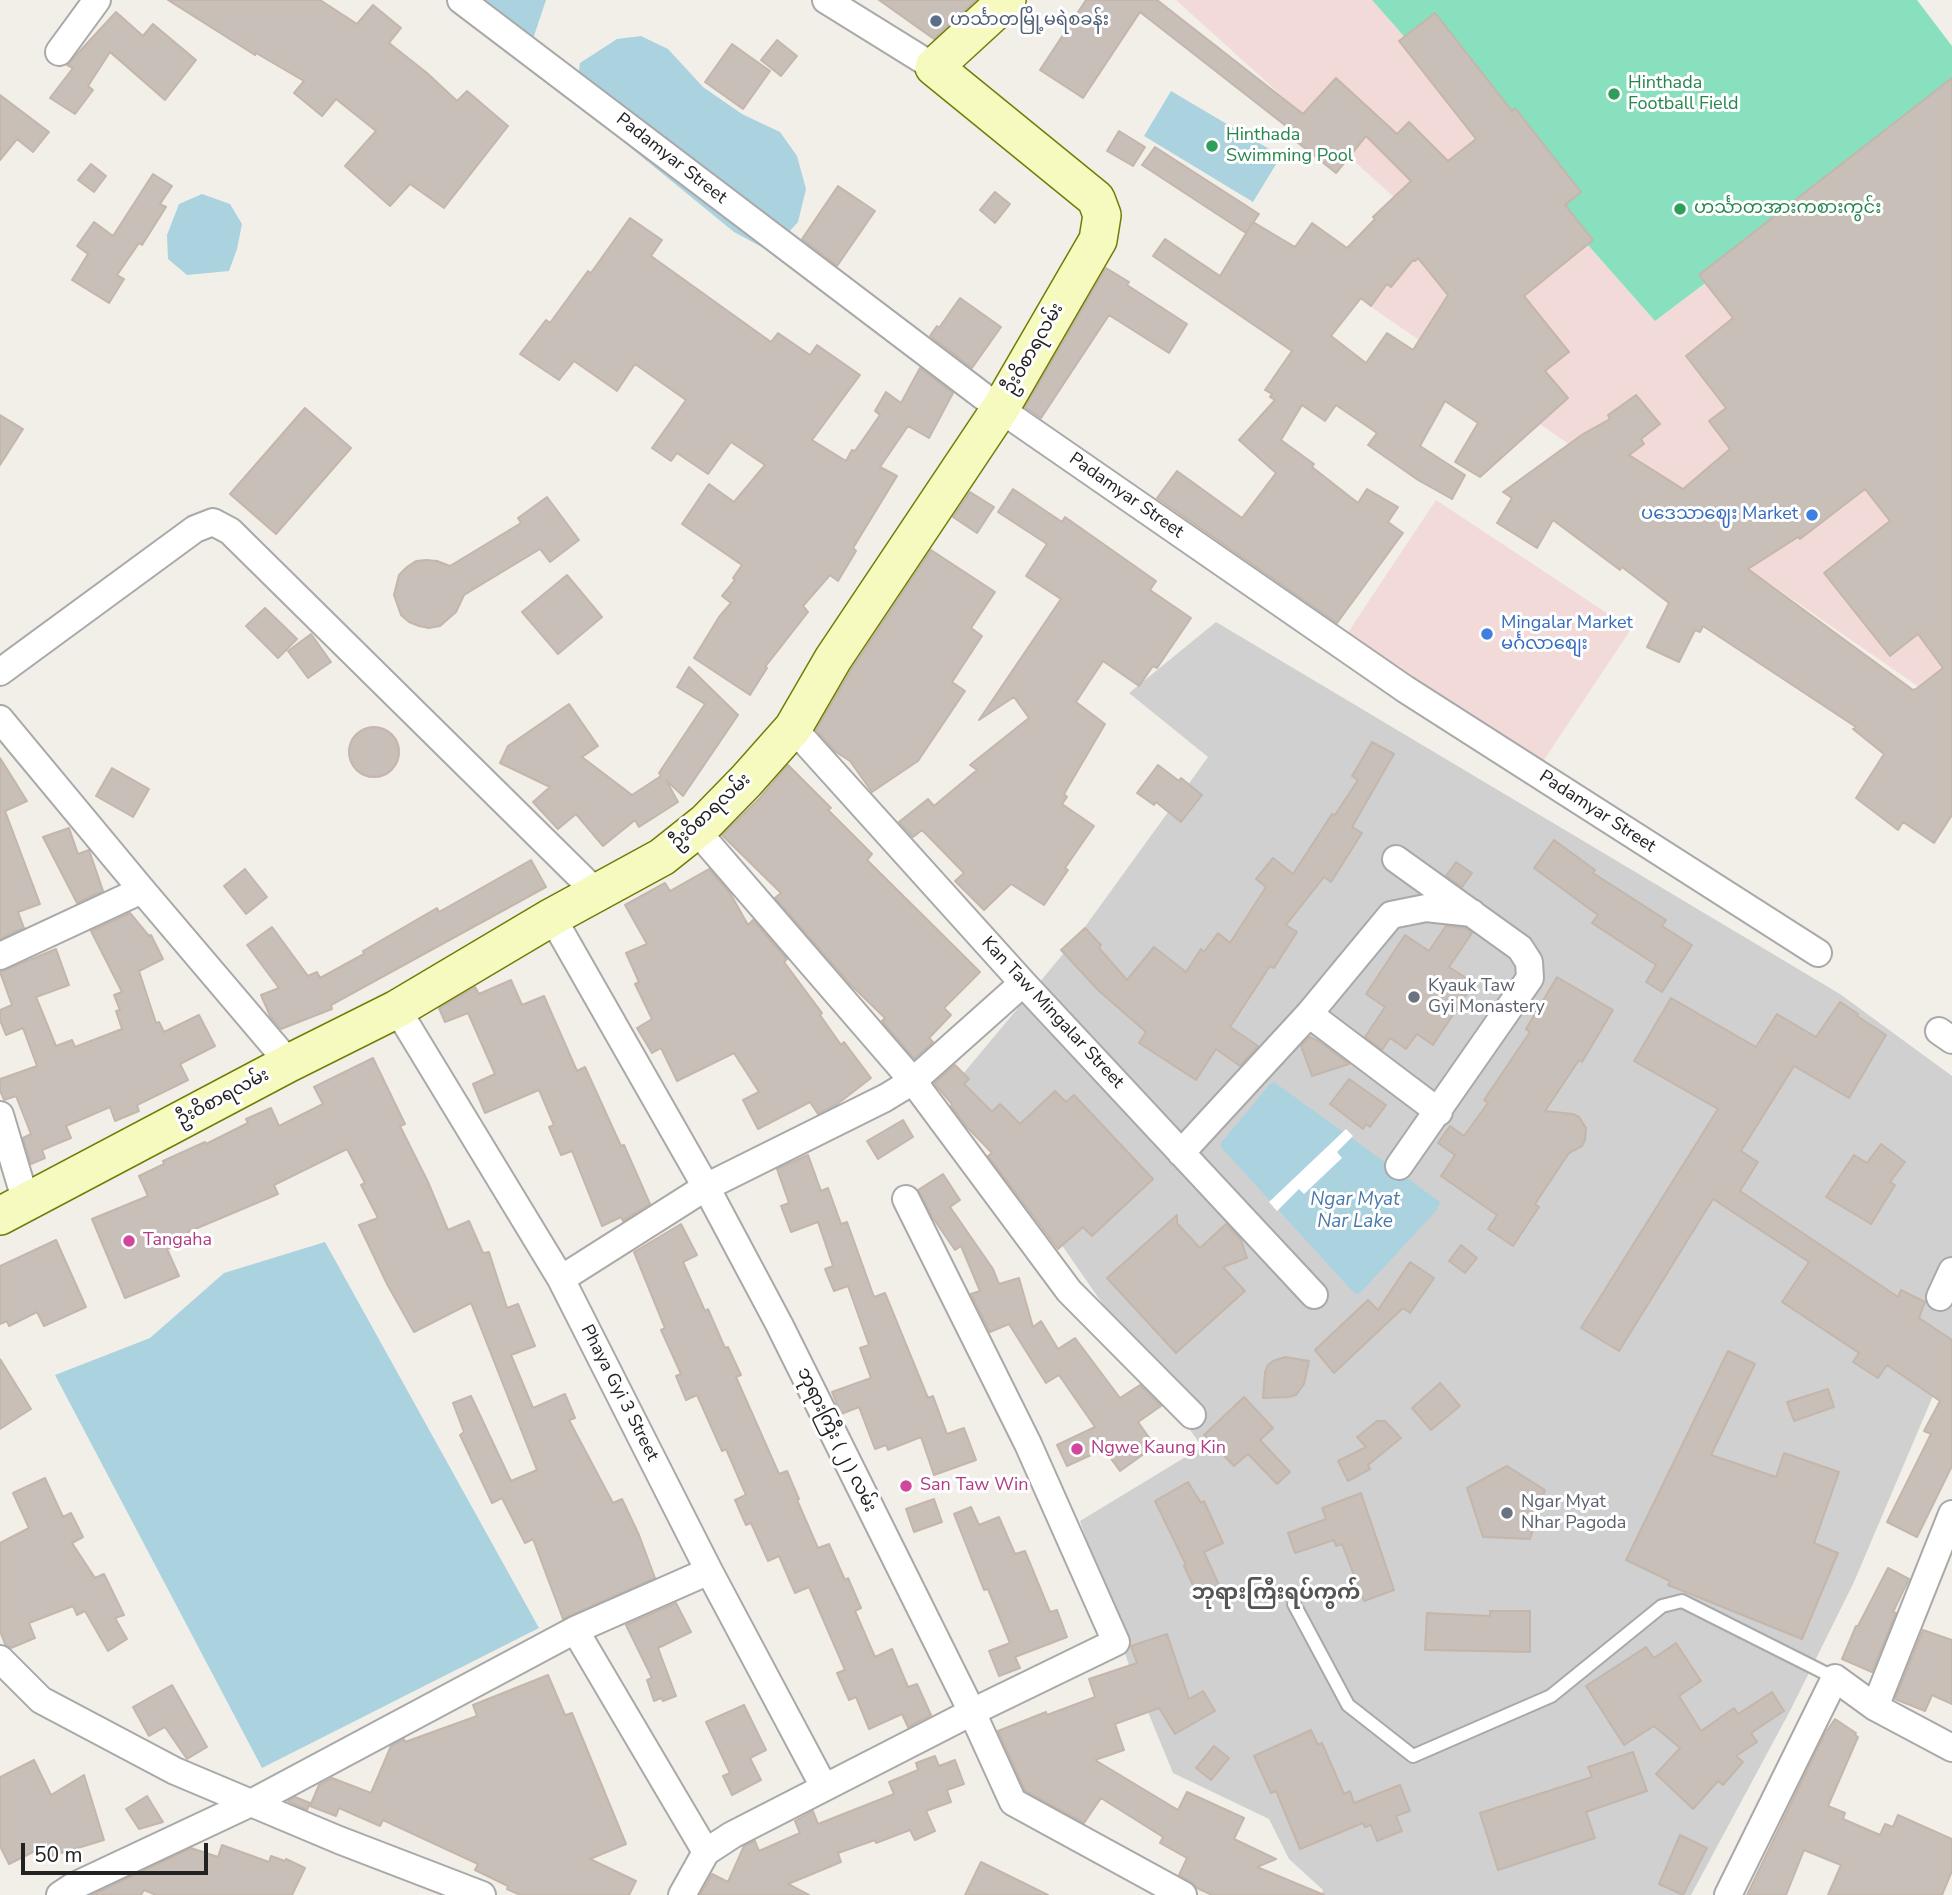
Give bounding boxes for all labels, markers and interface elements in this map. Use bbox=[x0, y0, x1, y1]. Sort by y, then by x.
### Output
place label: ဟင်္သာတမြို့မရဲစခန်း bbox=[950, 10, 1109, 32]
marker: ဟင်္သာတမြို့မရဲစခန်း bbox=[928, 13, 944, 29]
place label: Hinthada Football Field bbox=[1628, 73, 1738, 116]
marker: Hinthada Football Field bbox=[1606, 86, 1622, 102]
street label: Padamyar Street bbox=[611, 109, 731, 209]
place label: Hinthada Swimming Pool bbox=[1226, 125, 1353, 168]
marker: Hinthada Swimming Pool bbox=[1204, 138, 1220, 154]
place label: ဟင်္သာတအားကစားကွင်း bbox=[1694, 198, 1882, 220]
marker: ဟင်္သာတအားကစားကွင်း bbox=[1672, 201, 1688, 217]
street label: ဦးဝိစာရလမ်း bbox=[999, 300, 1069, 398]
street label: Padamyar Street bbox=[1065, 449, 1187, 543]
place label: ပဒေသာဈေး Market bbox=[1641, 504, 1798, 526]
marker: ပဒေသာဈေး Market bbox=[1804, 507, 1820, 523]
place label: Mingalar Market မင်္ဂလာစျေး bbox=[1501, 613, 1633, 656]
marker: Mingalar Market မင်္ဂလာစျေး bbox=[1479, 626, 1495, 642]
street label: Padamyar Street bbox=[1535, 766, 1659, 858]
street label: ဦးဝိစာရလမ်း bbox=[666, 769, 756, 855]
street label: Kan Taw Mingalar Street bbox=[976, 933, 1128, 1093]
place label: Kyauk Taw Gyi Monastery bbox=[1428, 976, 1545, 1018]
marker: Kyauk Taw Gyi Monastery bbox=[1406, 989, 1422, 1005]
street label: ဦးဝိစာရလမ်း bbox=[173, 1065, 273, 1131]
water label: Ngar Myat Nar Lake bbox=[1310, 1189, 1400, 1233]
place label: Tangaha bbox=[143, 1230, 212, 1252]
marker: Tangaha bbox=[121, 1233, 137, 1249]
street label: Phaya Gyi 3 Street bbox=[575, 1321, 663, 1465]
street label: ဘုရားကြီး ( ၂ ) လမ်း bbox=[792, 1364, 880, 1516]
place label: Ngwe Kaung Kin bbox=[1091, 1438, 1226, 1460]
marker: Ngwe Kaung Kin bbox=[1069, 1441, 1085, 1457]
place label: San Taw Win bbox=[920, 1475, 1028, 1497]
marker: San Taw Win bbox=[898, 1478, 914, 1494]
place label: Ngar Myat Nhar Pagoda bbox=[1521, 1492, 1626, 1534]
marker: Ngar Myat Nhar Pagoda bbox=[1499, 1505, 1515, 1521]
district label: ဘုရားကြီးရပ်ကွက် bbox=[1192, 1581, 1360, 1607]
scale bar bbox=[24, 1828, 212, 1872]
text: 50 m bbox=[34, 1841, 83, 1869]

